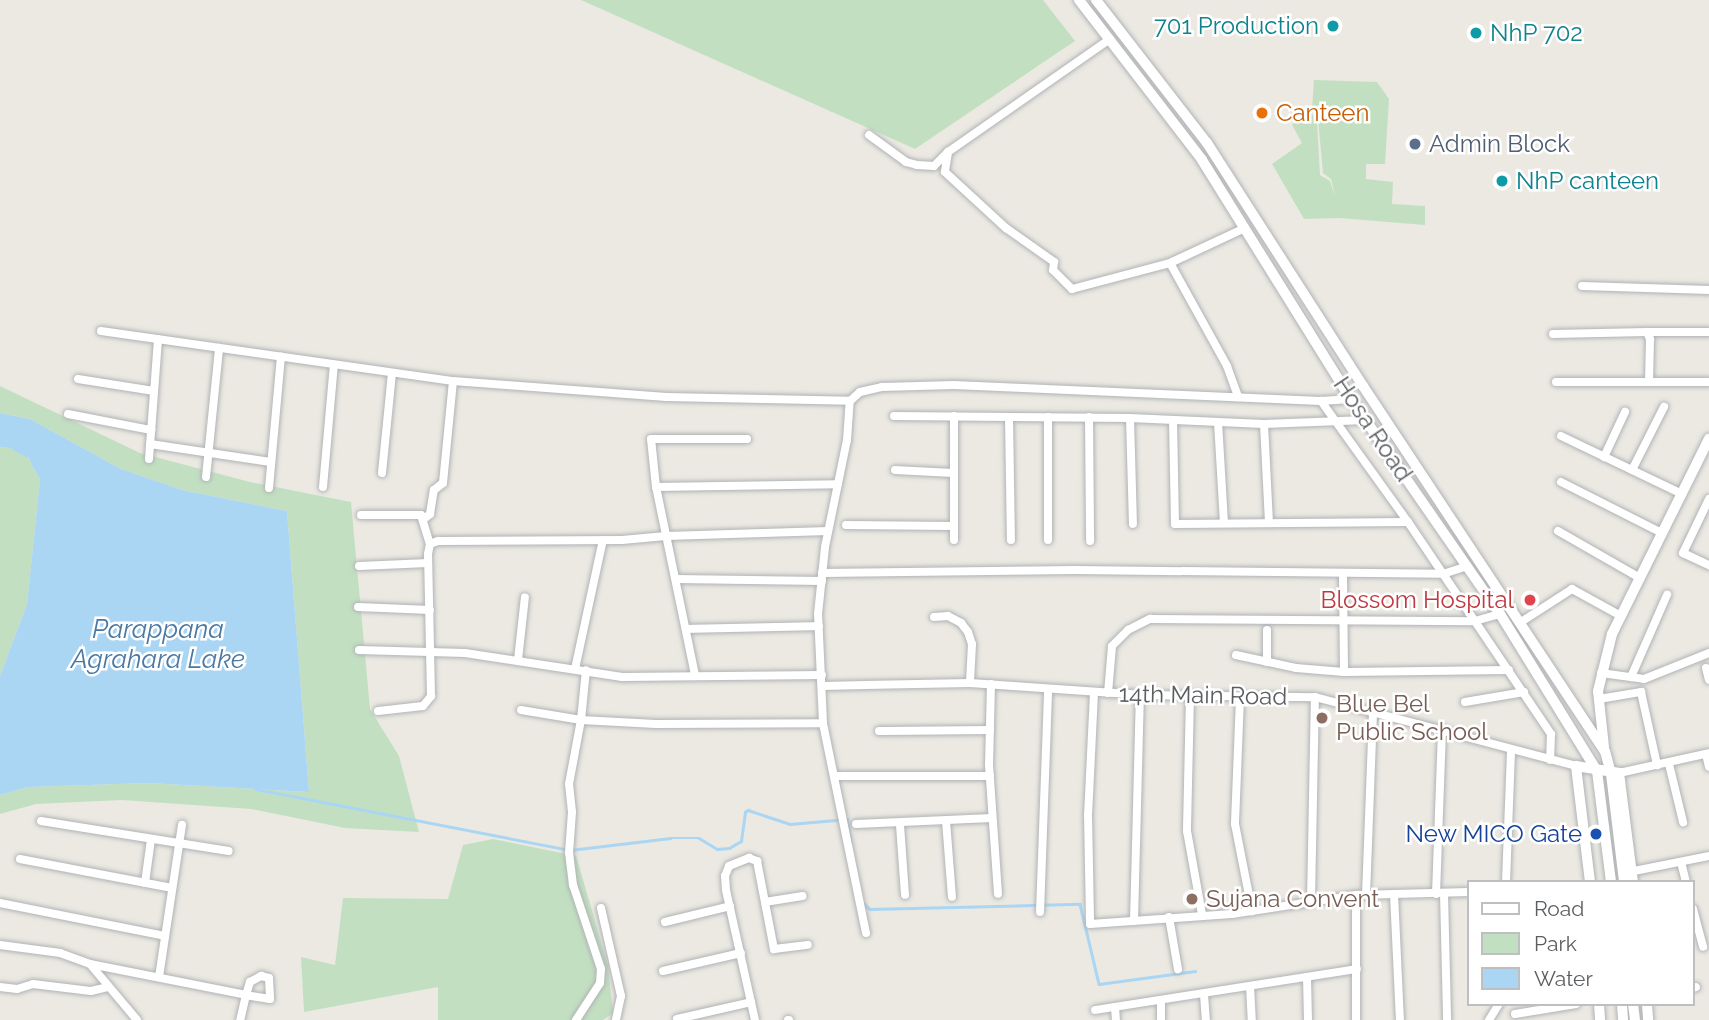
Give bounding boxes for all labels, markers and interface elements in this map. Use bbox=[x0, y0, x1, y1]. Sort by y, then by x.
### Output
place label: 701 Production bbox=[1154, 12, 1319, 40]
marker: 701 Production bbox=[1325, 18, 1341, 34]
place label: NhP 702 bbox=[1490, 19, 1584, 47]
marker: NhP 702 bbox=[1468, 25, 1484, 41]
place label: Canteen bbox=[1276, 99, 1369, 127]
marker: Canteen bbox=[1254, 105, 1270, 121]
place label: Admin Block bbox=[1429, 130, 1570, 158]
marker: Admin Block bbox=[1407, 136, 1423, 152]
place label: NhP canteen bbox=[1516, 167, 1660, 195]
marker: NhP canteen bbox=[1494, 173, 1510, 189]
street label: Hosa Road bbox=[1327, 371, 1419, 487]
place label: Blossom Hospital bbox=[1320, 586, 1514, 614]
marker: Blossom Hospital bbox=[1520, 590, 1540, 610]
water label: Parappana Agrahara Lake bbox=[71, 614, 245, 676]
street label: 14th Main Road bbox=[1119, 679, 1287, 711]
place label: Blue Bel Public School bbox=[1336, 690, 1488, 746]
marker: Blue Bel Public School bbox=[1314, 710, 1330, 726]
place label: New MICO Gate bbox=[1405, 820, 1582, 848]
marker: New MICO Gate bbox=[1588, 826, 1604, 842]
legend bbox=[1468, 880, 1695, 1006]
place label: Sujana Convent bbox=[1206, 885, 1379, 913]
marker: Sujana Convent bbox=[1184, 891, 1200, 907]
text: Road bbox=[1534, 896, 1584, 921]
text: Park bbox=[1534, 931, 1577, 956]
text: Water bbox=[1534, 966, 1593, 991]

